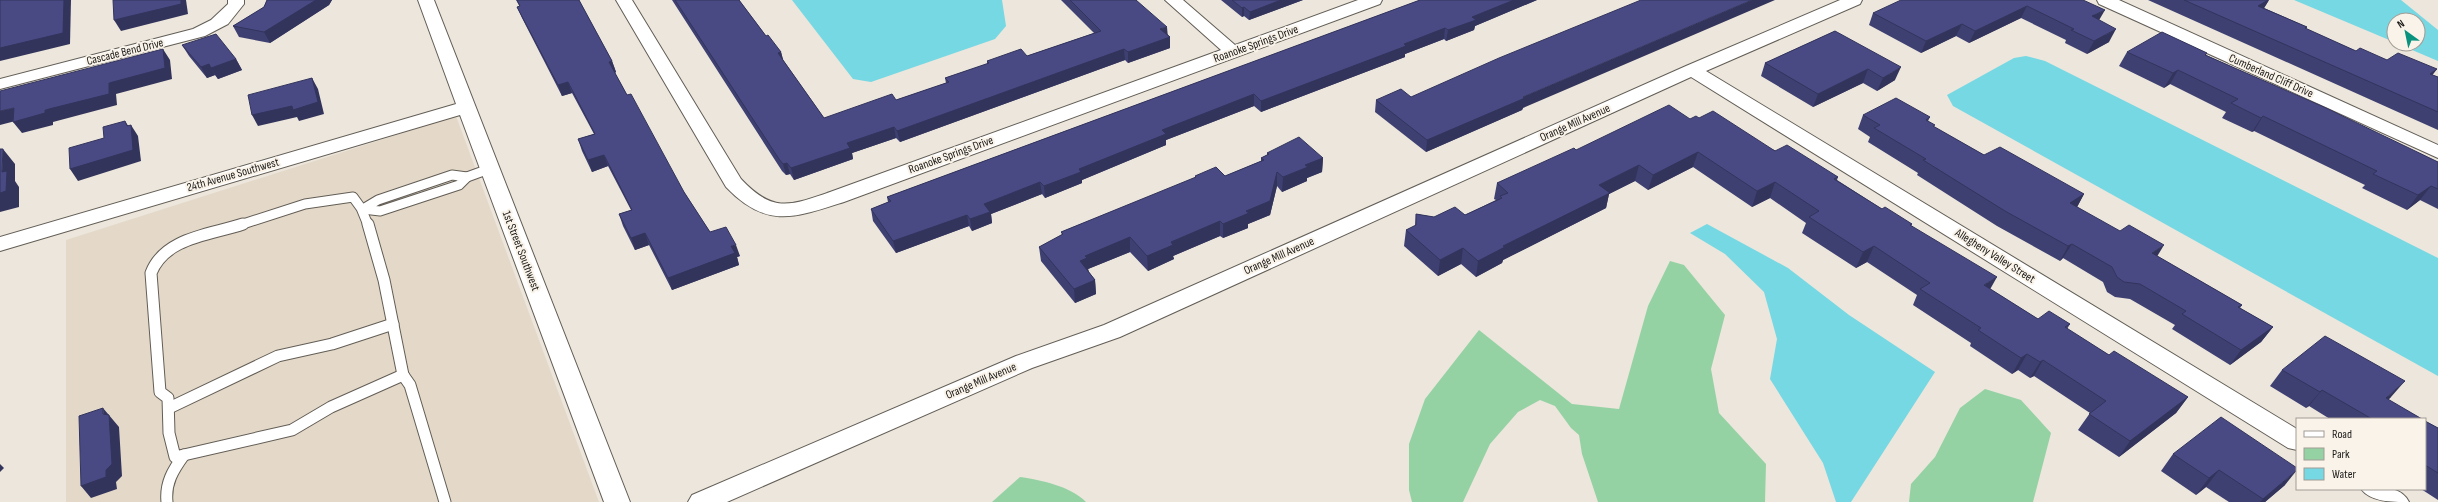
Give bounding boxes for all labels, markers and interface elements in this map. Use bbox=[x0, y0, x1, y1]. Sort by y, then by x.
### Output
north arrow bbox=[2386, 12, 2426, 52]
text: N bbox=[2395, 17, 2407, 31]
street label: Roanoke Springs Drive bbox=[1212, 22, 1301, 66]
street label: Cascade Bend Drive bbox=[85, 35, 165, 69]
street label: Cumberland Cliff Drive bbox=[2226, 51, 2316, 101]
street label: Orange Mill Avenue bbox=[1537, 101, 1613, 145]
street label: Roanoke Springs Drive bbox=[907, 133, 996, 177]
street label: 24th Avenue Southwest bbox=[185, 155, 281, 195]
street label: 1st Street Southwest bbox=[499, 209, 543, 294]
street label: Allegheny Valley Street bbox=[1951, 225, 2038, 287]
street label: Orange Mill Avenue bbox=[1241, 234, 1317, 278]
street label: Orange Mill Avenue bbox=[943, 359, 1019, 403]
legend bbox=[2296, 418, 2426, 490]
text: Road bbox=[2332, 427, 2352, 442]
text: Park bbox=[2332, 447, 2350, 462]
text: Water bbox=[2332, 467, 2356, 482]

